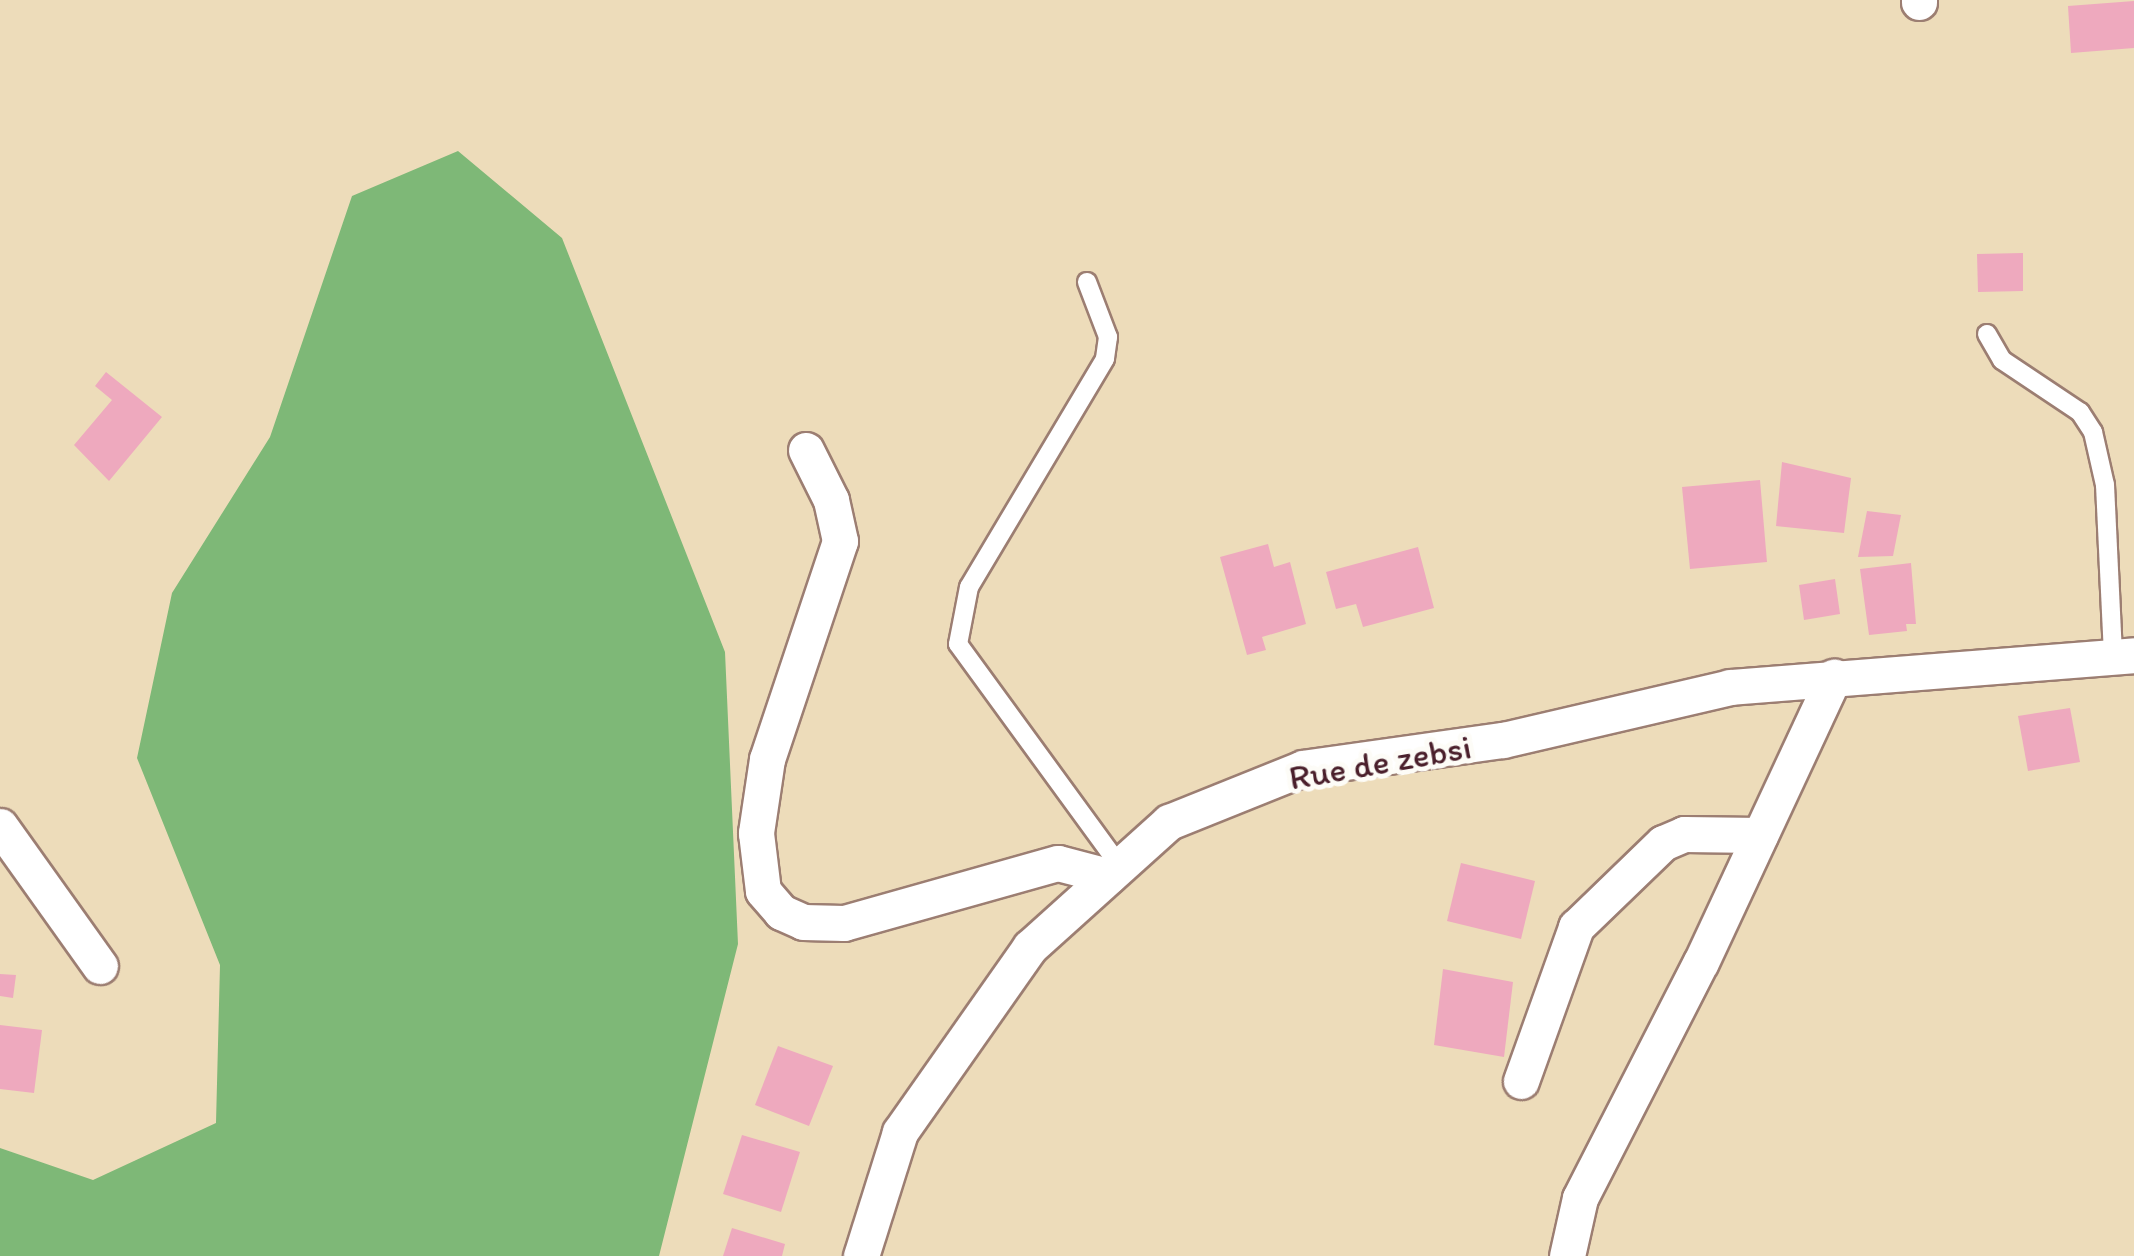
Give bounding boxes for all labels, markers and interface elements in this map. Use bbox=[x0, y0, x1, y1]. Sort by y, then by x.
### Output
street label: Rue de zebsi bbox=[1285, 725, 1475, 799]

